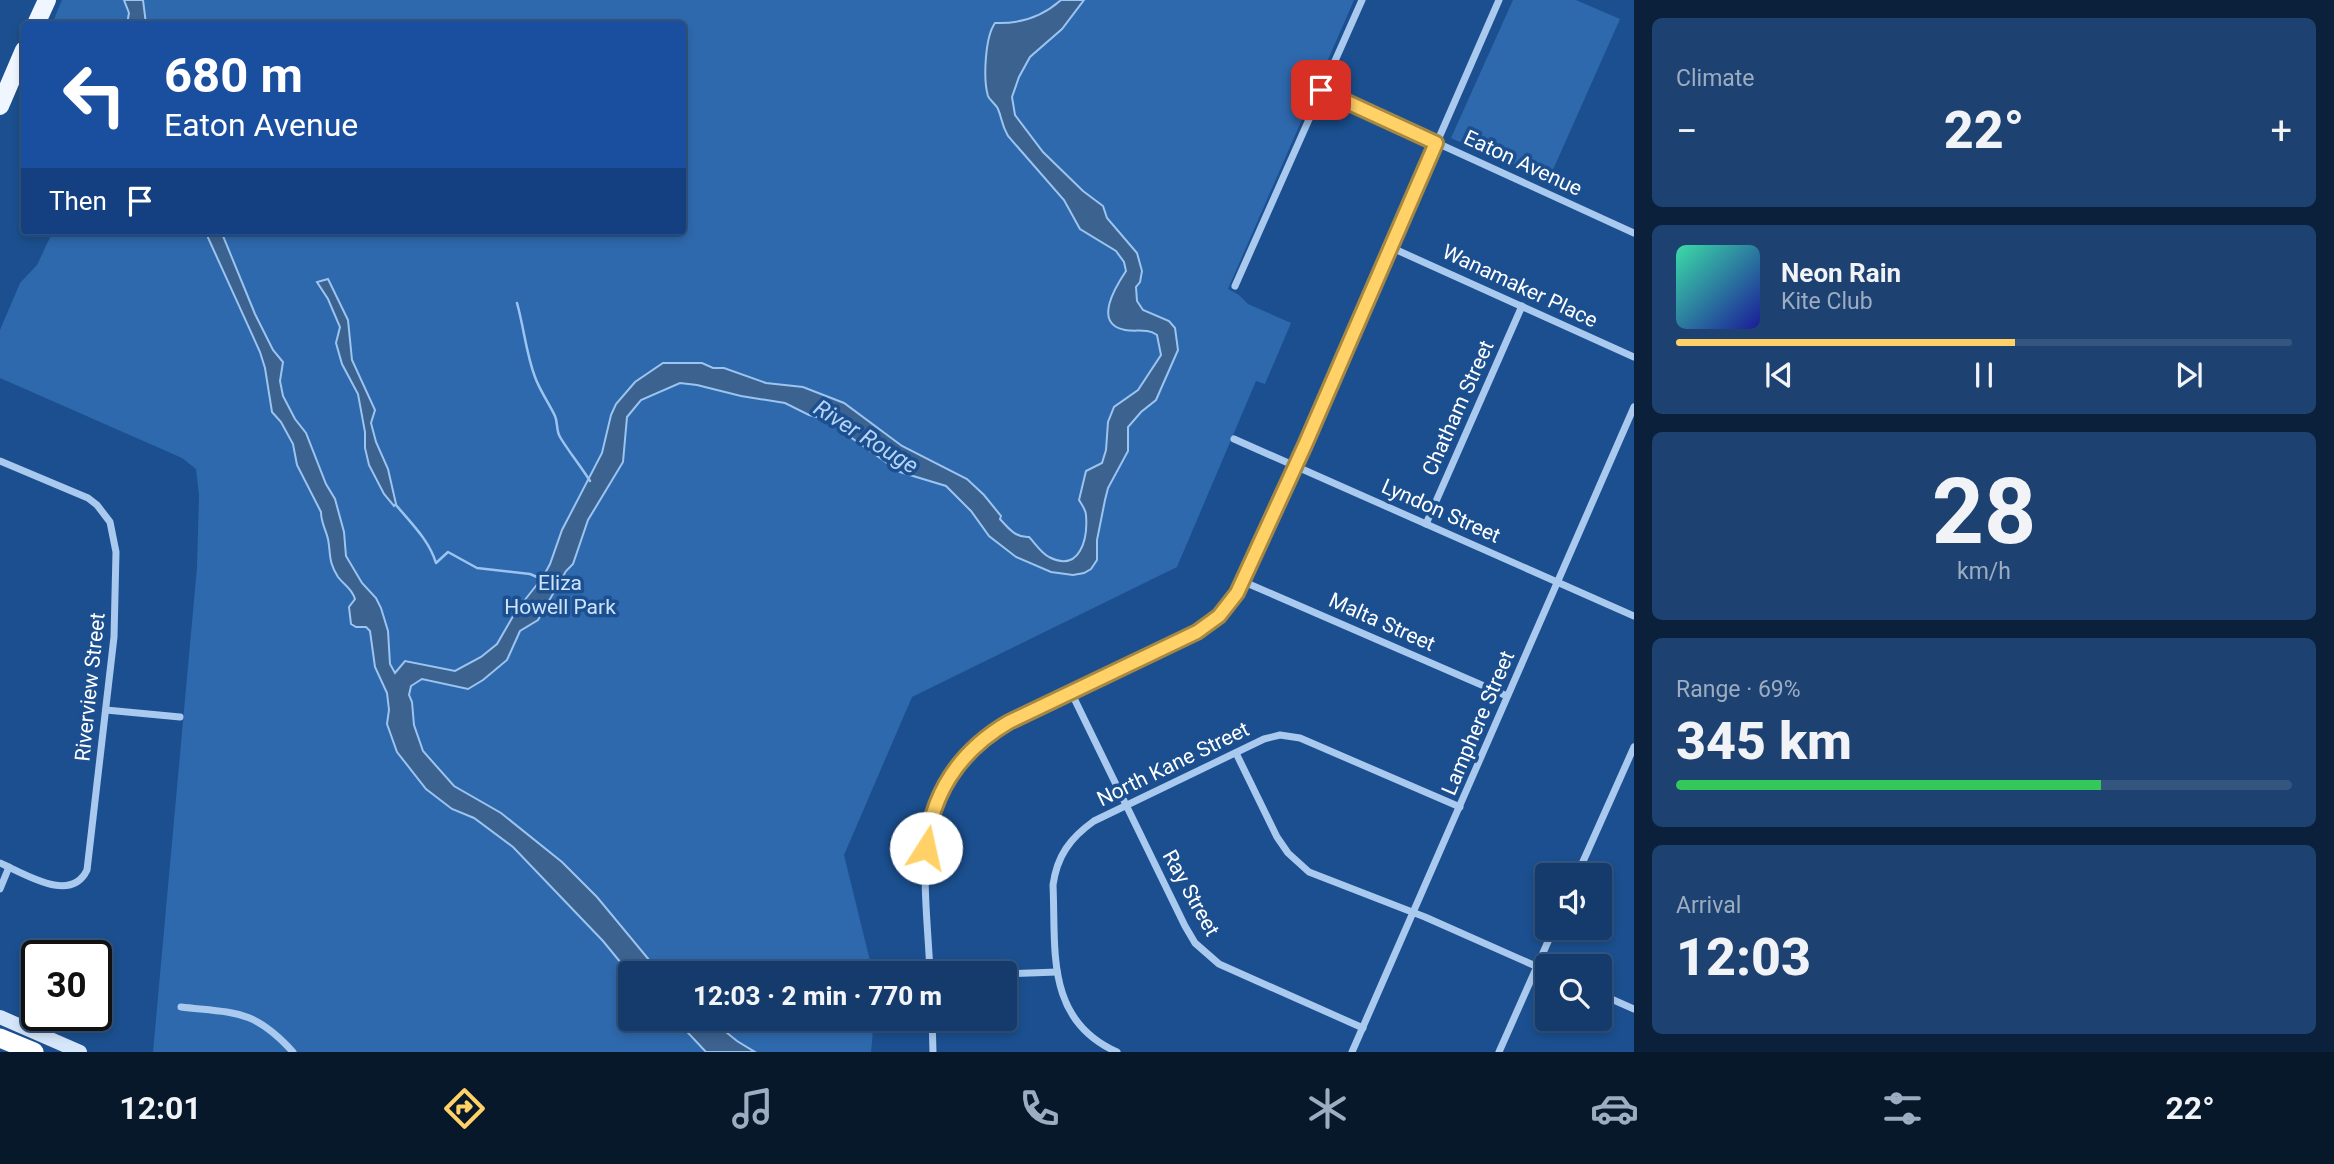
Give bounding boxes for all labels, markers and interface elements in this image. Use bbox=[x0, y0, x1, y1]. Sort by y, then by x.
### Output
text: 680 m bbox=[164, 47, 303, 104]
icon: left bbox=[49, 49, 140, 140]
pin bbox=[1291, 60, 1351, 120]
text: Climate bbox=[1676, 65, 1755, 92]
icon: arrive bbox=[1302, 71, 1340, 109]
text: 22° bbox=[1944, 100, 2024, 161]
text: Eaton Avenue bbox=[164, 106, 358, 144]
text: − bbox=[1676, 109, 1698, 153]
text: + bbox=[2270, 109, 2292, 153]
street label: Eaton Avenue bbox=[1460, 125, 1586, 201]
icon: arrive bbox=[121, 182, 159, 220]
text: Then bbox=[49, 186, 107, 216]
street label: Wanamaker Place bbox=[1439, 240, 1601, 332]
text: Neon Rain bbox=[1781, 258, 1901, 288]
text: Kite Club bbox=[1781, 288, 1873, 315]
street label: Chatham Street bbox=[1417, 337, 1499, 479]
icon: previous bbox=[1760, 356, 1798, 394]
icon: pause bbox=[1965, 356, 2003, 394]
icon: next bbox=[2170, 356, 2208, 394]
water label: River Rouge bbox=[809, 394, 923, 480]
text: 28 bbox=[1932, 459, 2036, 565]
street label: Lyndon Street bbox=[1378, 474, 1504, 548]
text: km/h bbox=[1957, 558, 2011, 585]
park label: Eliza Howell Park bbox=[504, 571, 616, 619]
street label: Malta Street bbox=[1325, 588, 1439, 656]
street label: Riverview Street bbox=[70, 611, 110, 763]
street label: Lamphere Street bbox=[1437, 647, 1519, 799]
text: Range · 69% bbox=[1676, 676, 1801, 703]
text: 345 km bbox=[1676, 711, 1852, 772]
street label: North Kane Street bbox=[1093, 717, 1253, 811]
position arrow bbox=[889, 811, 963, 885]
street label: Ray Street bbox=[1158, 846, 1225, 940]
map controls bbox=[1535, 863, 1612, 1031]
button: sound bbox=[1535, 863, 1612, 940]
text: Arrival bbox=[1676, 892, 1741, 919]
text: 12:03 bbox=[1676, 927, 1811, 988]
speed limit sign: 30 bbox=[21, 940, 112, 1031]
button: search bbox=[1535, 954, 1612, 1031]
text: 12:03 · 2 min · 770 m bbox=[693, 981, 942, 1011]
icon: directions bbox=[440, 1084, 489, 1133]
icon: music bbox=[728, 1084, 777, 1133]
icon: phone bbox=[1015, 1084, 1064, 1133]
icon: climate bbox=[1303, 1084, 1352, 1133]
icon: car bbox=[1590, 1084, 1639, 1133]
icon: filters bbox=[1878, 1084, 1927, 1133]
text: 12:01 bbox=[119, 1089, 202, 1127]
text: 22° bbox=[2165, 1089, 2215, 1127]

